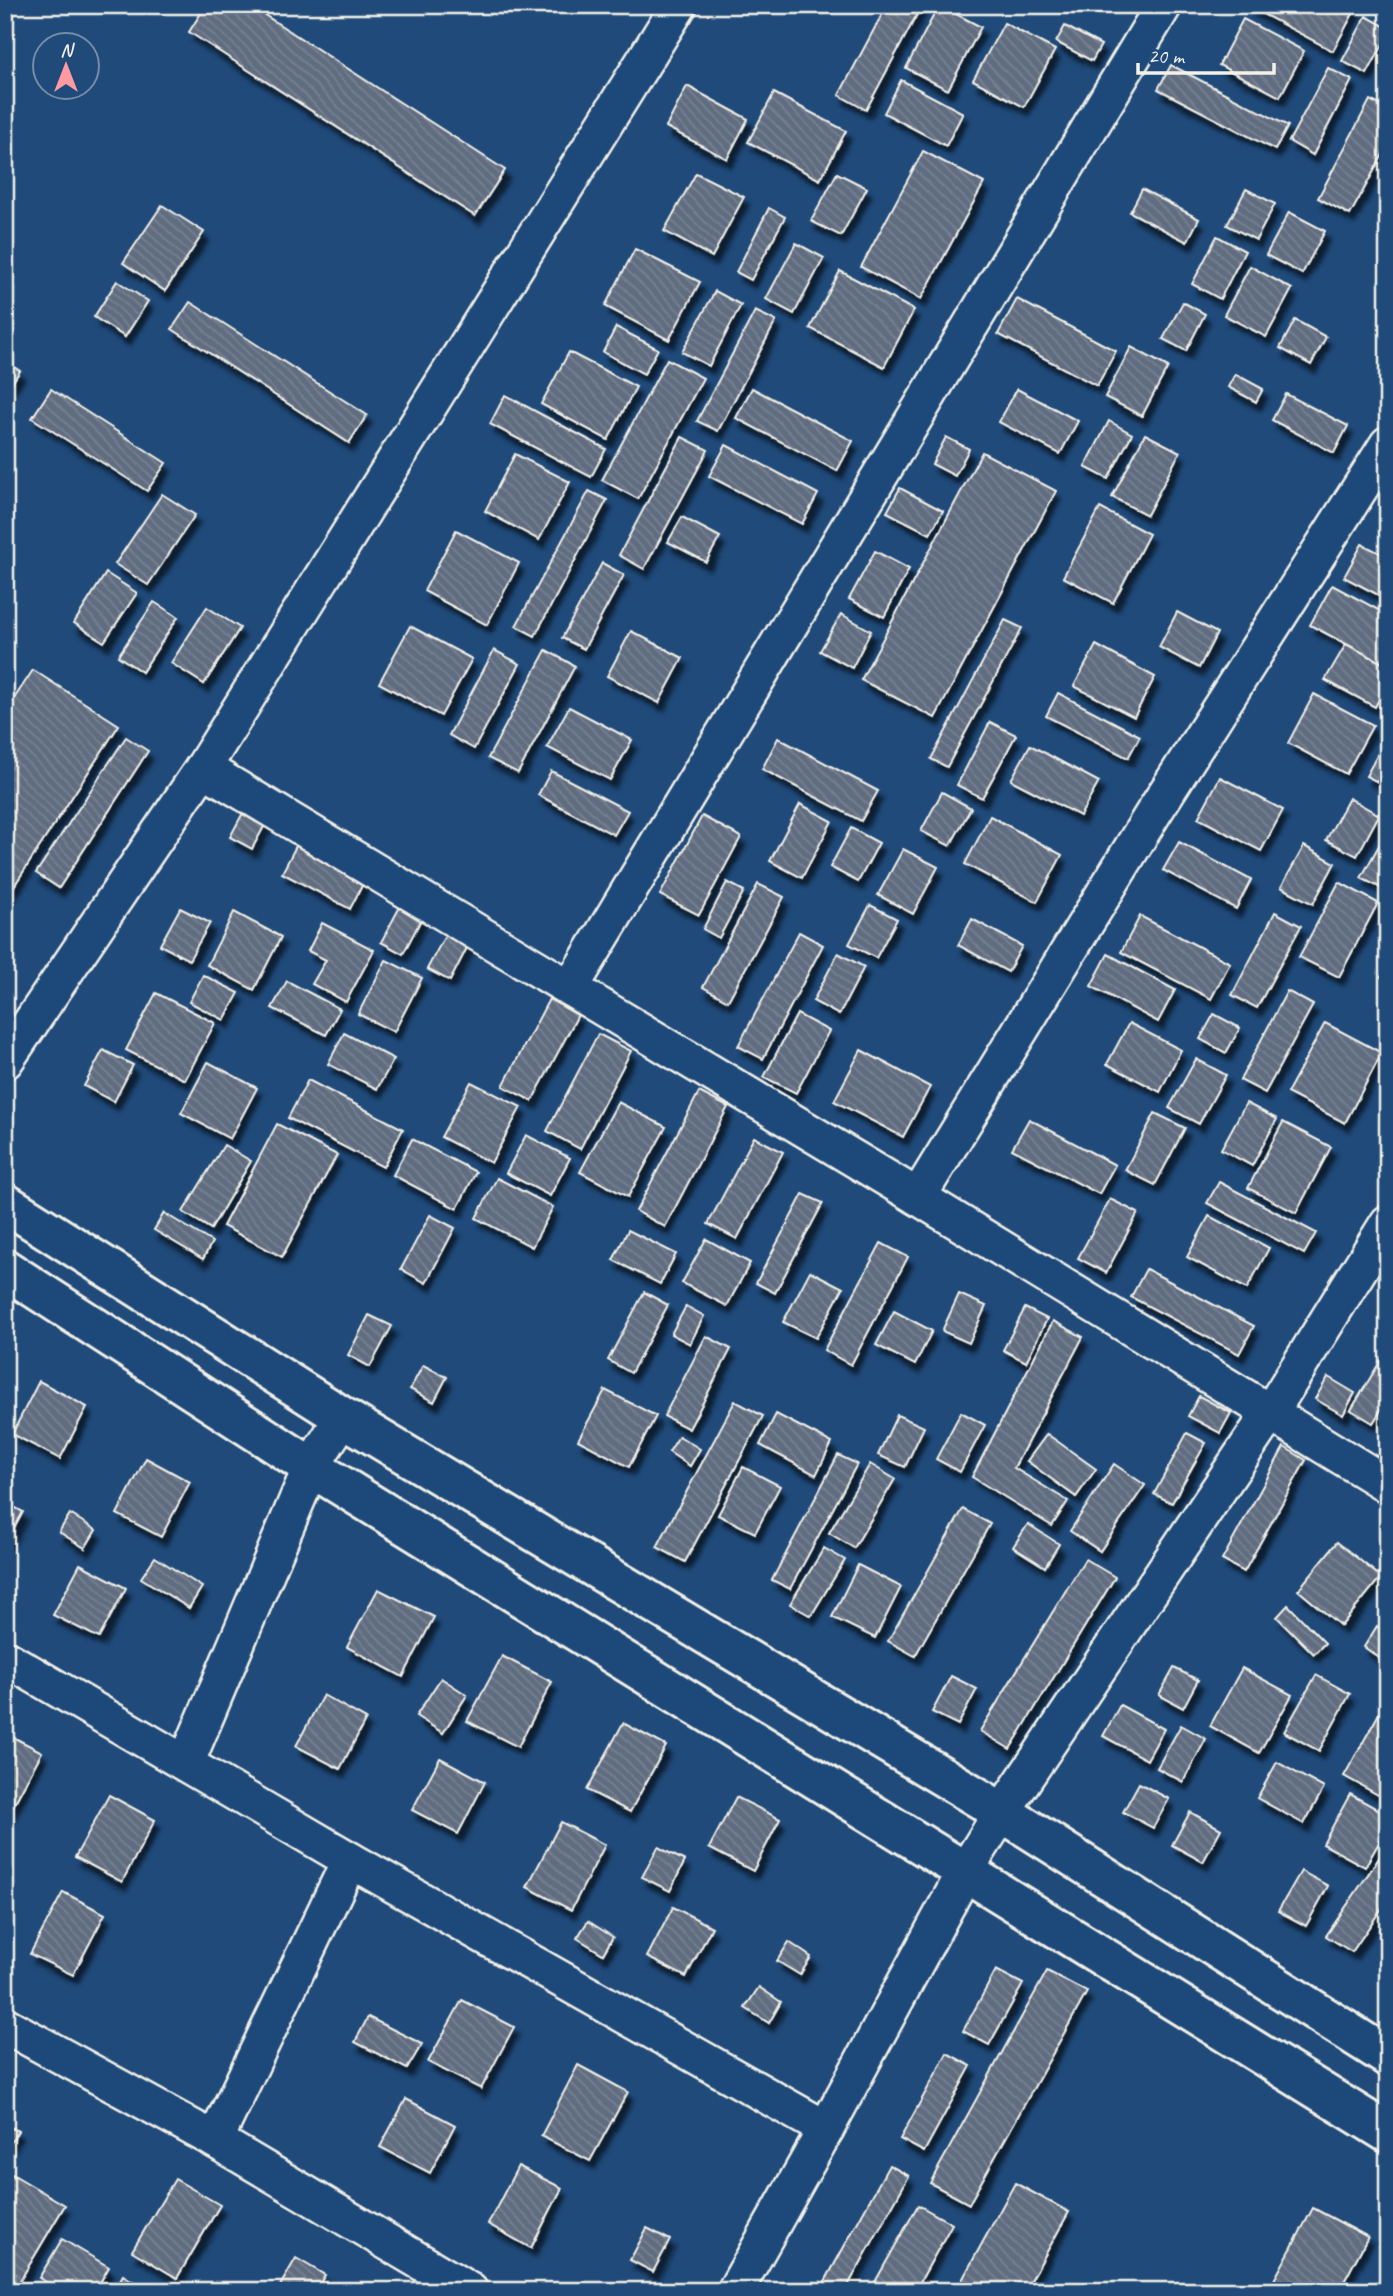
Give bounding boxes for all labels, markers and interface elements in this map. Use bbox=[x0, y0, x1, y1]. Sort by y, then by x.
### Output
north arrow bbox=[32, 32, 102, 102]
scale bar bbox=[1138, 32, 1274, 76]
text: N bbox=[60, 38, 75, 62]
text: 20 m bbox=[1148, 43, 1186, 69]

